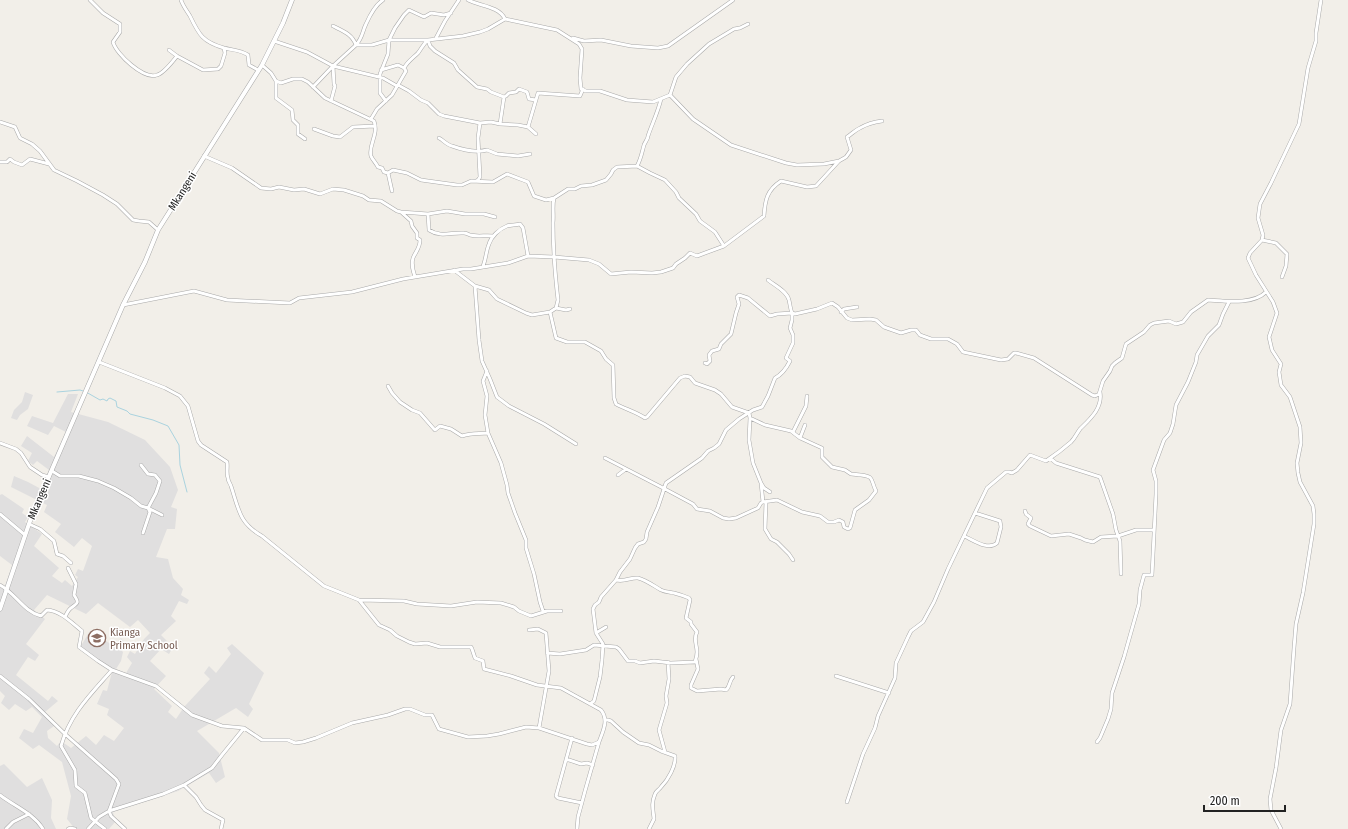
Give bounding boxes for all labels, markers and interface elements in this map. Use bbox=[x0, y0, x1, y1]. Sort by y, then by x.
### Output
street label: Mkangeni bbox=[166, 169, 199, 213]
street label: Mkangeni bbox=[25, 477, 54, 522]
place label: Kianga Primary School bbox=[110, 626, 178, 652]
school or university icon: Kianga Primary School bbox=[87, 628, 107, 648]
scale bar bbox=[1204, 787, 1285, 813]
text: 200 m bbox=[1210, 794, 1240, 808]

